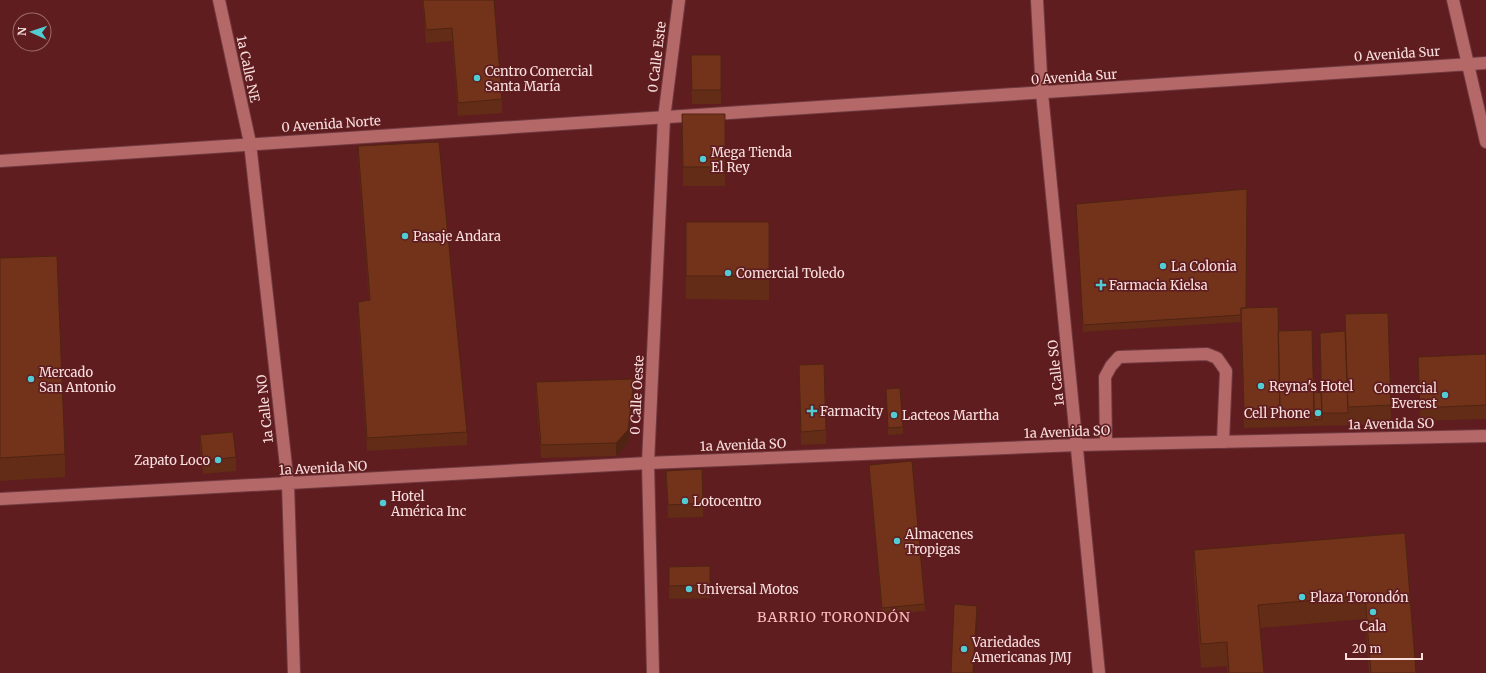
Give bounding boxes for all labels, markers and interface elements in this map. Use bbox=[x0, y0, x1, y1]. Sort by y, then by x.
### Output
north arrow bbox=[12, 12, 52, 52]
street label: 0 Calle Este bbox=[644, 20, 670, 94]
text: N bbox=[15, 26, 29, 36]
street label: 1a Calle NE bbox=[233, 34, 264, 105]
street label: 0 Avenida Sur bbox=[1353, 43, 1441, 65]
place label: Centro Comercial Santa María bbox=[485, 63, 593, 95]
street label: 0 Avenida Sur bbox=[1030, 66, 1118, 88]
marker: Centro Comercial Santa María bbox=[472, 73, 482, 83]
street label: 0 Avenida Norte bbox=[281, 112, 381, 136]
place label: Mega Tienda El Rey bbox=[711, 144, 792, 176]
marker: Mega Tienda El Rey bbox=[698, 154, 708, 164]
place label: Pasaje Andara bbox=[413, 228, 501, 245]
marker: Pasaje Andara bbox=[400, 231, 410, 241]
place label: La Colonia bbox=[1171, 258, 1237, 275]
marker: La Colonia bbox=[1158, 261, 1168, 271]
place label: Comercial Toledo bbox=[736, 265, 845, 282]
marker: Comercial Toledo bbox=[723, 268, 733, 278]
place label: Farmacia Kielsa bbox=[1109, 277, 1208, 294]
marker: Farmacia Kielsa bbox=[1096, 280, 1106, 290]
street label: 1a Calle SO bbox=[1044, 339, 1068, 407]
street label: 0 Calle Oeste bbox=[626, 355, 648, 435]
place label: Mercado San Antonio bbox=[39, 364, 116, 396]
marker: Mercado San Antonio bbox=[26, 374, 36, 384]
street label: 1a Calle NO bbox=[253, 374, 277, 444]
place label: Reyna's Hotel bbox=[1269, 378, 1353, 395]
place label: Comercial Everest bbox=[1374, 380, 1437, 412]
marker: Reyna's Hotel bbox=[1256, 381, 1266, 391]
marker: Comercial Everest bbox=[1440, 390, 1450, 400]
place label: Farmacity bbox=[820, 403, 884, 420]
place label: Cell Phone bbox=[1244, 405, 1310, 422]
marker: Farmacity bbox=[807, 406, 817, 416]
place label: Lacteos Martha bbox=[902, 407, 999, 424]
marker: Cell Phone bbox=[1313, 408, 1323, 418]
marker: Lacteos Martha bbox=[889, 410, 899, 420]
street label: 1a Avenida SO bbox=[1348, 415, 1434, 433]
street label: 1a Avenida SO bbox=[1024, 422, 1110, 442]
street label: 1a Avenida SO bbox=[700, 435, 786, 455]
place label: Zapato Loco bbox=[134, 452, 210, 469]
marker: Zapato Loco bbox=[213, 455, 223, 465]
street label: 1a Avenida NO bbox=[278, 457, 368, 479]
place label: Hotel América Inc bbox=[390, 488, 467, 520]
place label: Lotocentro bbox=[693, 493, 762, 510]
marker: Lotocentro bbox=[680, 496, 690, 506]
marker: Hotel América Inc bbox=[378, 498, 388, 508]
place label: Almacenes Tropigas bbox=[904, 526, 973, 558]
marker: Almacenes Tropigas bbox=[892, 536, 902, 546]
place label: Universal Motos bbox=[697, 581, 799, 598]
marker: Universal Motos bbox=[684, 584, 694, 594]
place label: Plaza Torondón bbox=[1310, 589, 1409, 606]
marker: Plaza Torondón bbox=[1297, 592, 1307, 602]
marker: Cala bbox=[1368, 607, 1378, 617]
district label: BARRIO TORONDÓN bbox=[757, 608, 911, 626]
place label: Cala bbox=[1360, 618, 1386, 635]
place label: Variedades Americanas JMJ bbox=[971, 634, 1072, 666]
scale bar bbox=[1346, 635, 1422, 661]
text: 20 m bbox=[1352, 641, 1381, 656]
marker: Variedades Americanas JMJ bbox=[959, 644, 969, 654]

